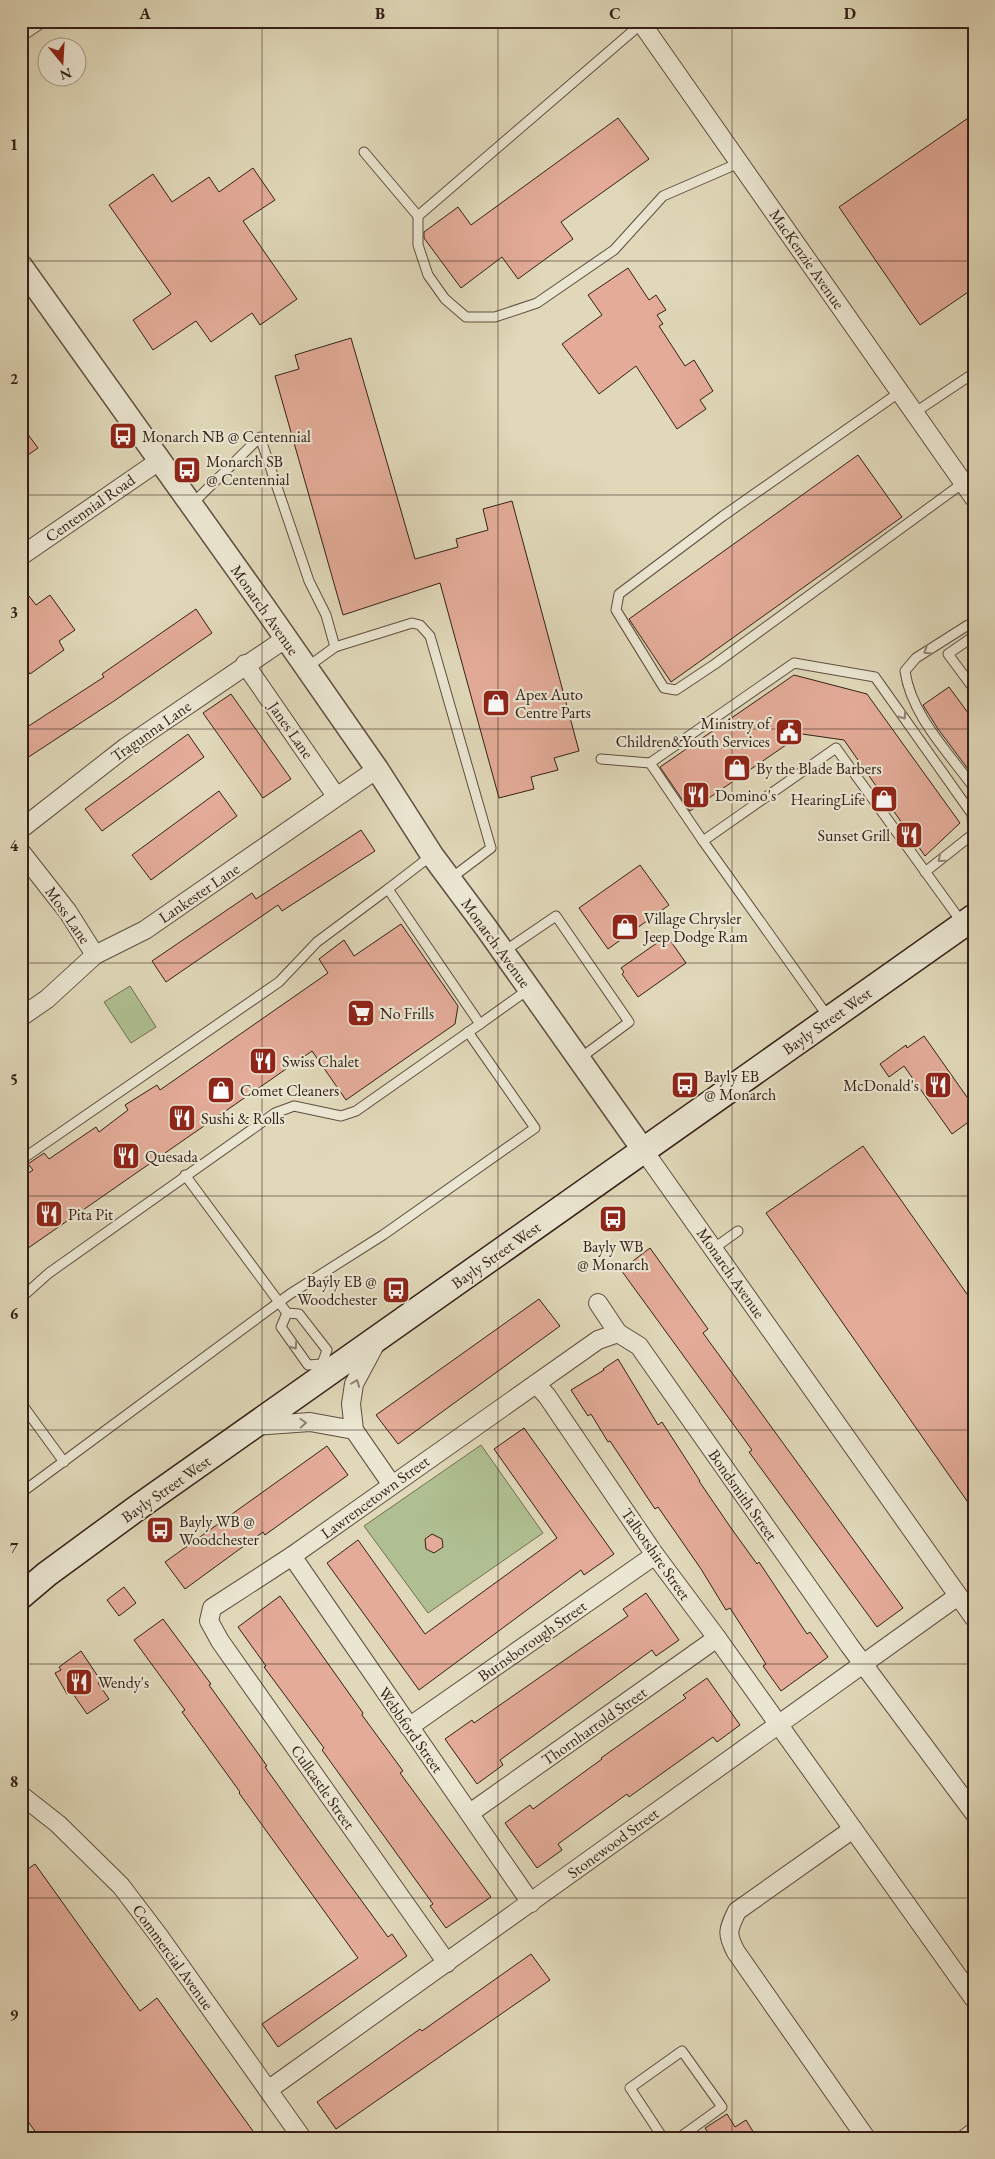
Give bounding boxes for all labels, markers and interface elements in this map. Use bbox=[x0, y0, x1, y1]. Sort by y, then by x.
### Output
text: A bbox=[138, 3, 151, 24]
text: B bbox=[375, 3, 385, 24]
text: C bbox=[609, 3, 621, 24]
text: D bbox=[844, 3, 856, 24]
north arrow bbox=[38, 38, 88, 88]
text: N bbox=[57, 64, 74, 85]
text: 1 bbox=[10, 134, 18, 155]
street label: MacKenzie Avenue bbox=[765, 205, 849, 313]
text: 2 bbox=[10, 368, 19, 389]
bus stop icon: Monarch NB @ Centennial bbox=[108, 421, 138, 451]
place label: Monarch NB @ Centennial bbox=[142, 426, 311, 447]
place label: Monarch SB @ Centennial bbox=[206, 451, 290, 490]
bus stop icon: Monarch SB @ Centennial bbox=[172, 455, 202, 485]
street label: Centennial Road bbox=[41, 469, 140, 547]
street label: Monarch Avenue bbox=[226, 561, 304, 659]
text: 3 bbox=[10, 602, 18, 623]
one-way arrow bbox=[923, 644, 932, 654]
place label: Apex Auto Centre Parts bbox=[514, 684, 591, 723]
shop icon: Apex Auto Centre Parts bbox=[481, 688, 511, 718]
street label: Tragunna Lane bbox=[107, 696, 195, 766]
street label: Janes Lane bbox=[263, 696, 318, 763]
one-way arrow bbox=[897, 711, 906, 720]
place label: Ministry of Children&Youth Services bbox=[616, 713, 772, 752]
public building icon: Ministry of Children&Youth Services bbox=[774, 717, 804, 747]
shop icon: By the Blade Barbers bbox=[722, 753, 752, 783]
place label: By the Blade Barbers bbox=[756, 758, 882, 779]
restaurant icon: Domino's bbox=[681, 780, 711, 810]
shop icon: HearingLife bbox=[869, 784, 899, 814]
place label: Domino's bbox=[715, 785, 776, 806]
place label: HearingLife bbox=[791, 789, 865, 810]
restaurant icon: Sunset Grill bbox=[894, 820, 924, 850]
place label: Sunset Grill bbox=[817, 825, 890, 846]
text: 4 bbox=[10, 835, 19, 856]
one-way arrow bbox=[938, 854, 947, 862]
street label: Lankester Lane bbox=[154, 858, 244, 928]
street label: Moss Lane bbox=[40, 882, 96, 948]
street label: Monarch Avenue bbox=[456, 894, 536, 992]
place label: Village Chrysler Jeep Dodge Ram bbox=[642, 908, 749, 947]
shop icon: Village Chrysler Jeep Dodge Ram bbox=[610, 912, 640, 942]
street label: Bayly Street West bbox=[778, 982, 876, 1060]
supermarket icon: No Frills bbox=[346, 998, 376, 1028]
place label: No Frills bbox=[380, 1003, 434, 1024]
restaurant icon: Swiss Chalet bbox=[248, 1046, 278, 1076]
place label: Swiss Chalet bbox=[282, 1051, 359, 1072]
place label: Bayly EB @ Monarch bbox=[704, 1066, 776, 1105]
text: 5 bbox=[10, 1069, 18, 1090]
bus stop icon: Bayly EB @ Monarch bbox=[670, 1070, 700, 1100]
restaurant icon: McDonald's bbox=[923, 1070, 953, 1100]
shop icon: Comet Cleaners bbox=[206, 1075, 236, 1105]
place label: McDonald's bbox=[843, 1075, 919, 1096]
place label: Comet Cleaners bbox=[240, 1080, 339, 1101]
restaurant icon: Sushi & Rolls bbox=[167, 1103, 197, 1133]
place label: Sushi & Rolls bbox=[201, 1108, 285, 1129]
restaurant icon: Quesada bbox=[111, 1141, 141, 1171]
place label: Quesada bbox=[145, 1146, 199, 1167]
restaurant icon: Pita Pit bbox=[34, 1199, 64, 1229]
place label: Pita Pit bbox=[68, 1204, 113, 1225]
bus stop icon: Bayly WB @ Monarch bbox=[598, 1204, 628, 1234]
street label: Bayly Street West bbox=[447, 1216, 545, 1294]
street label: Monarch Avenue bbox=[692, 1224, 770, 1322]
place label: Bayly WB @ Monarch bbox=[577, 1236, 649, 1275]
place label: Bayly EB @ Woodchester bbox=[297, 1271, 378, 1310]
bus stop icon: Bayly EB @ Woodchester bbox=[381, 1275, 411, 1305]
text: 6 bbox=[10, 1303, 19, 1324]
one-way arrow bbox=[288, 1340, 297, 1350]
one-way arrow bbox=[350, 1379, 360, 1388]
one-way arrow bbox=[300, 1418, 307, 1428]
street label: Bondsmith Street bbox=[704, 1445, 782, 1545]
street label: Bayly Street West bbox=[117, 1450, 215, 1528]
street label: Lawrencetown Street bbox=[317, 1451, 433, 1543]
street label: Talbotshire Street bbox=[617, 1504, 695, 1604]
place label: Bayly WB @ Woodchester bbox=[179, 1511, 259, 1550]
bus stop icon: Bayly WB @ Woodchester bbox=[145, 1515, 175, 1545]
text: 7 bbox=[10, 1537, 19, 1558]
street label: Burnsborough Street bbox=[473, 1596, 591, 1686]
restaurant icon: Wendy's bbox=[64, 1667, 94, 1697]
place label: Wendy's bbox=[98, 1672, 149, 1693]
street label: Thornharrold Street bbox=[537, 1682, 651, 1770]
street label: Webbford Street bbox=[374, 1683, 448, 1777]
street label: Cullcastle Street bbox=[286, 1741, 360, 1833]
text: 8 bbox=[10, 1771, 18, 1792]
street label: Stonewood Street bbox=[563, 1803, 663, 1883]
street label: Commercial Avenue bbox=[128, 1900, 218, 2014]
text: 9 bbox=[10, 2004, 19, 2025]

